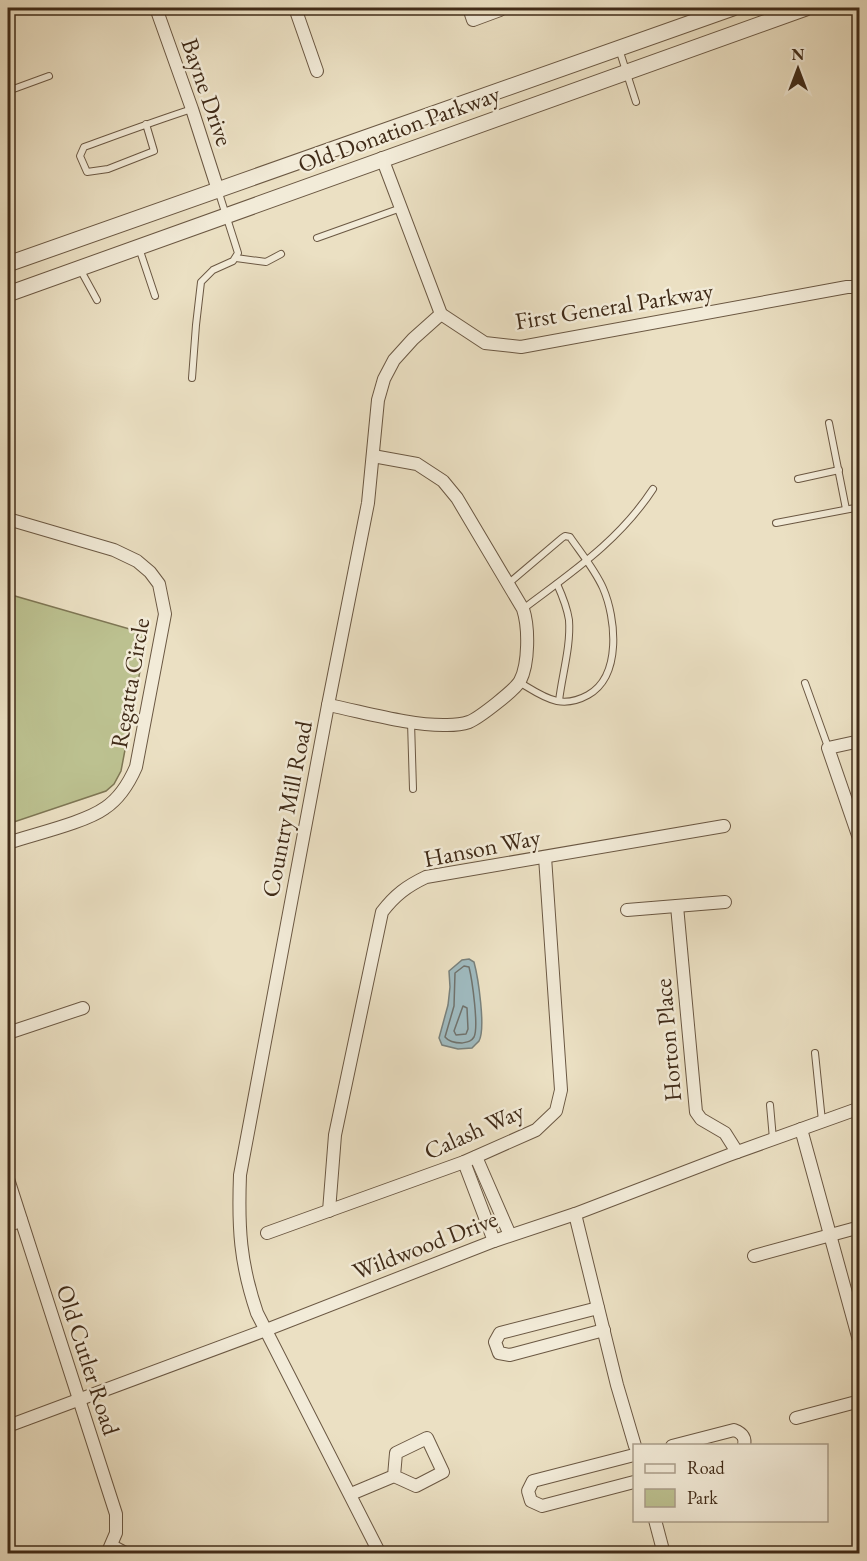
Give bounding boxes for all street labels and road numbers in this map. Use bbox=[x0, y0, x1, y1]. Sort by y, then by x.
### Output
street label: Bayne Drive bbox=[175, 34, 240, 150]
street label: Old Donation Parkway bbox=[294, 77, 505, 179]
street label: First General Parkway bbox=[513, 274, 716, 336]
street label: Regatta Circle bbox=[103, 615, 156, 750]
street label: Country Mill Road bbox=[254, 717, 319, 900]
street label: Hanson Way bbox=[421, 821, 543, 874]
street label: Horton Place bbox=[647, 977, 688, 1103]
street label: Calash Way bbox=[419, 1095, 529, 1166]
street label: Wildwood Drive bbox=[348, 1203, 502, 1286]
street label: Old Cutler Road bbox=[50, 1281, 128, 1440]

